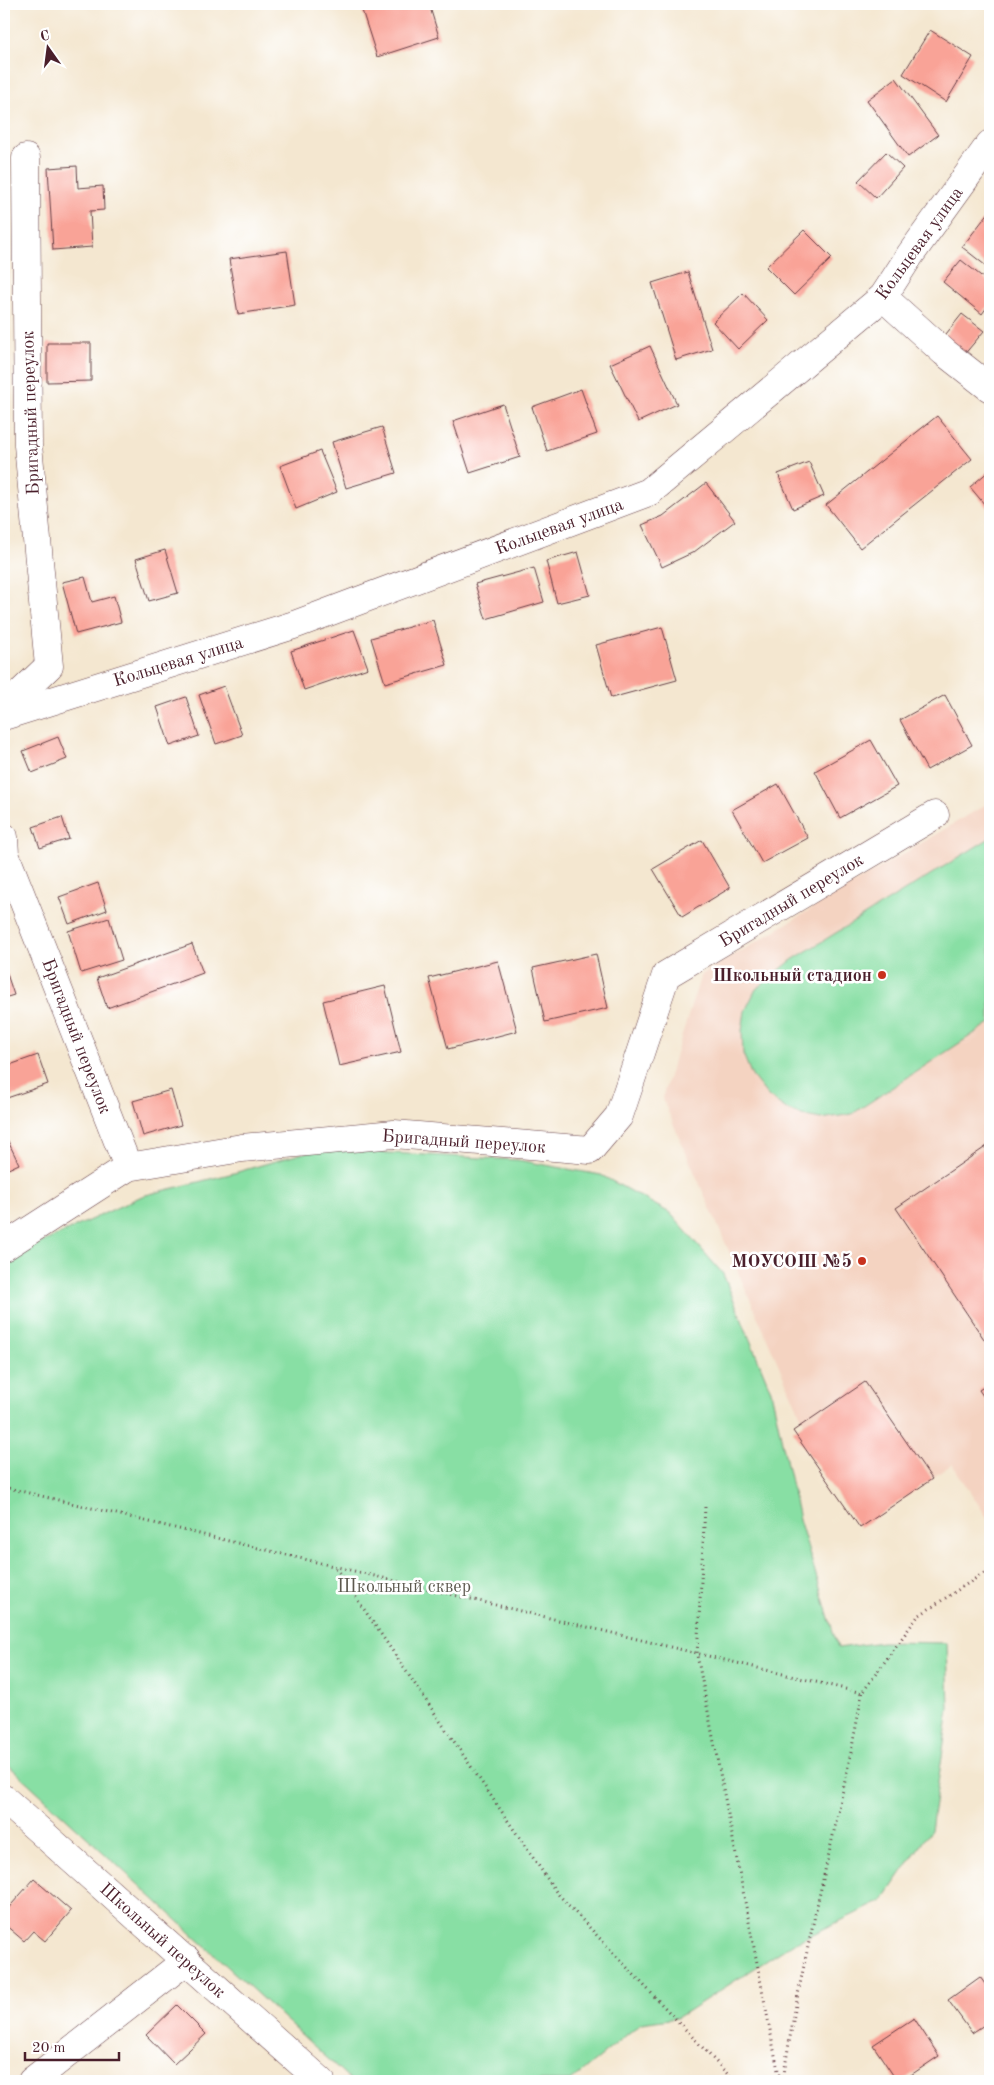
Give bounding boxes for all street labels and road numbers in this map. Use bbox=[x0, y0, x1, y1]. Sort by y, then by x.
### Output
street label: Кольцевая улица bbox=[873, 184, 967, 303]
street label: Бригадный переулок bbox=[19, 330, 43, 495]
street label: Кольцевая улица bbox=[493, 495, 626, 558]
street label: Кольцевая улица bbox=[111, 634, 245, 690]
street label: Бригадный переулок bbox=[716, 851, 867, 951]
street label: Бригадный переулок bbox=[38, 956, 114, 1116]
street label: Бригадный переулок bbox=[381, 1127, 547, 1157]
street label: Школьный переулок bbox=[96, 1880, 229, 2002]

